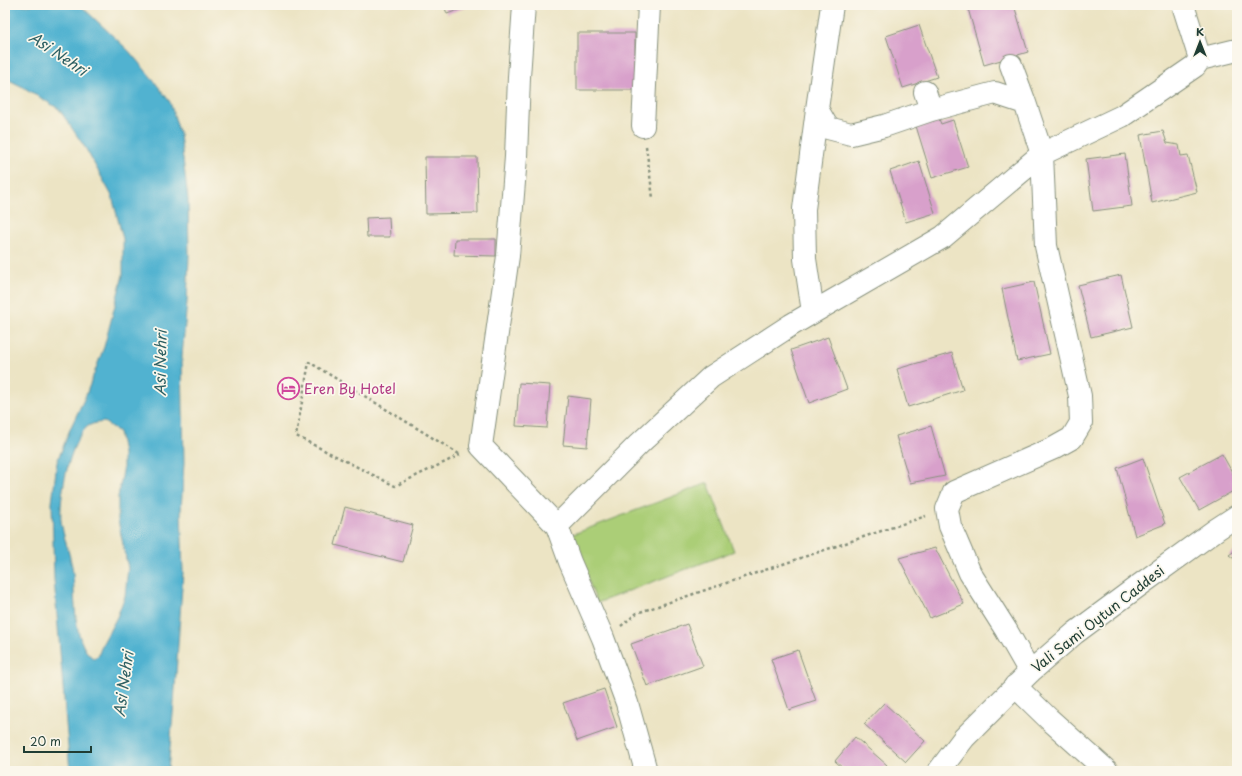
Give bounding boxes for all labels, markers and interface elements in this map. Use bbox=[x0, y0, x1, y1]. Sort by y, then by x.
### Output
north arrow bbox=[1180, 22, 1220, 62]
text: K bbox=[1196, 23, 1204, 40]
water label: Asi Nehri bbox=[25, 25, 95, 82]
water label: Asi Nehri bbox=[147, 327, 172, 396]
hotel icon: Eren By Hotel bbox=[276, 376, 302, 402]
place label: Eren By Hotel bbox=[304, 378, 396, 399]
street label: Vali Sami Oytun Caddesi bbox=[1027, 560, 1169, 677]
water label: Asi Nehri bbox=[107, 647, 139, 718]
scale bar bbox=[24, 728, 91, 754]
text: 20 m bbox=[30, 732, 61, 750]

